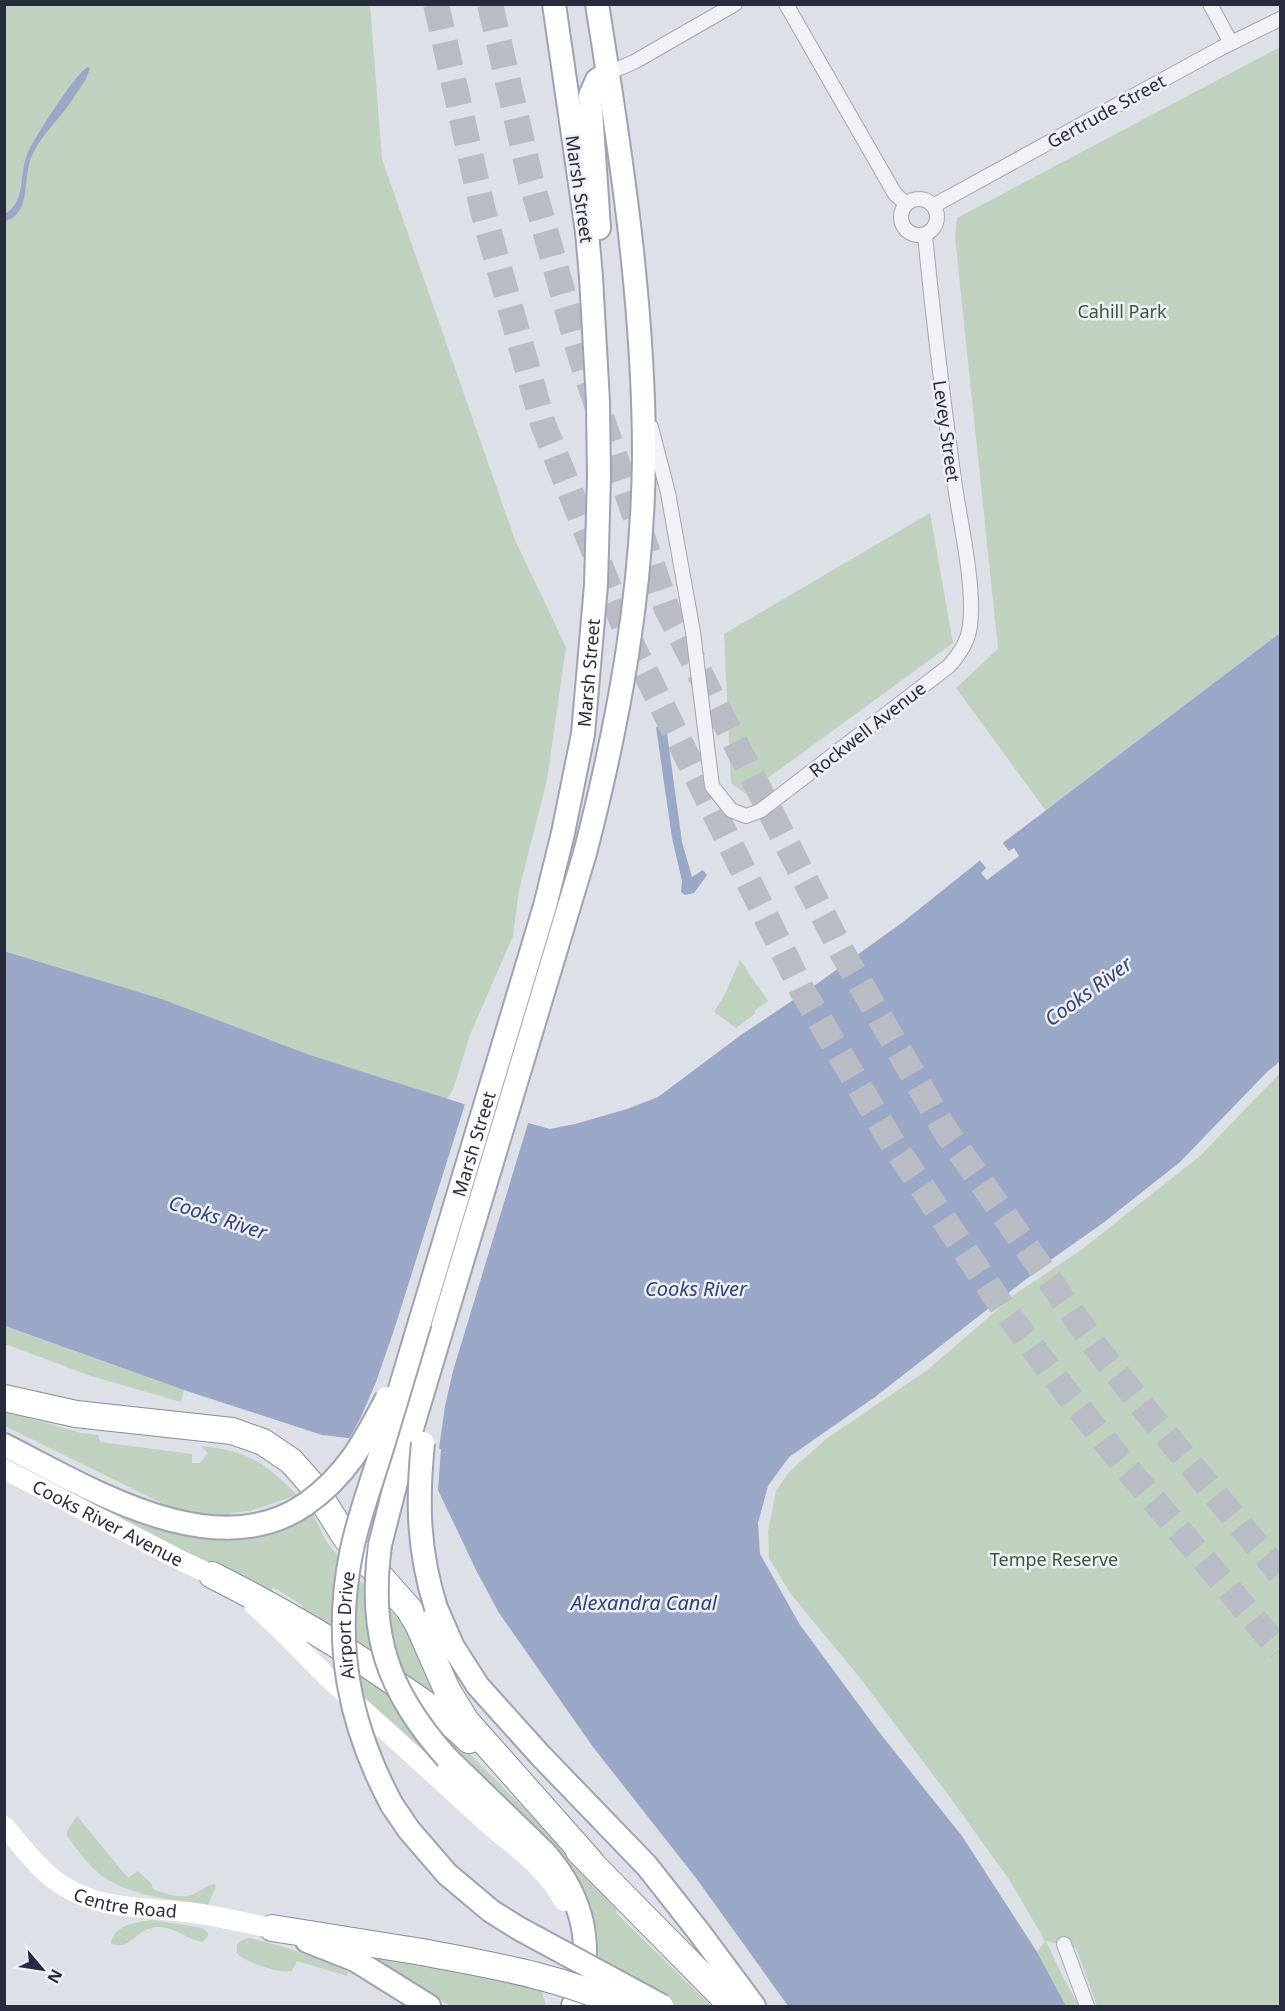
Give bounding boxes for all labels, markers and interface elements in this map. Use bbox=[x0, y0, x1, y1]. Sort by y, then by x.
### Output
street label: Gertrude Street bbox=[1042, 68, 1170, 153]
street label: Marsh Street bbox=[561, 134, 600, 245]
park label: Cahill Park bbox=[1077, 299, 1167, 323]
street label: Levey Street bbox=[928, 379, 966, 484]
street label: Marsh Street bbox=[572, 617, 605, 728]
street label: Rockwell Avenue bbox=[804, 676, 930, 782]
water label: Cooks River bbox=[1039, 950, 1138, 1032]
street label: Marsh Street bbox=[446, 1088, 501, 1199]
water label: Cooks River bbox=[165, 1188, 272, 1246]
water label: Cooks River bbox=[645, 1275, 748, 1302]
street label: Cooks River Avenue bbox=[28, 1474, 187, 1572]
park label: Tempe Reserve bbox=[990, 1547, 1118, 1571]
street label: Airport Drive bbox=[332, 1569, 360, 1681]
water label: Alexandra Canal bbox=[569, 1589, 718, 1616]
street label: Centre Road bbox=[70, 1882, 178, 1923]
north arrow bbox=[12, 1939, 72, 1999]
text: N bbox=[42, 1965, 68, 1987]

